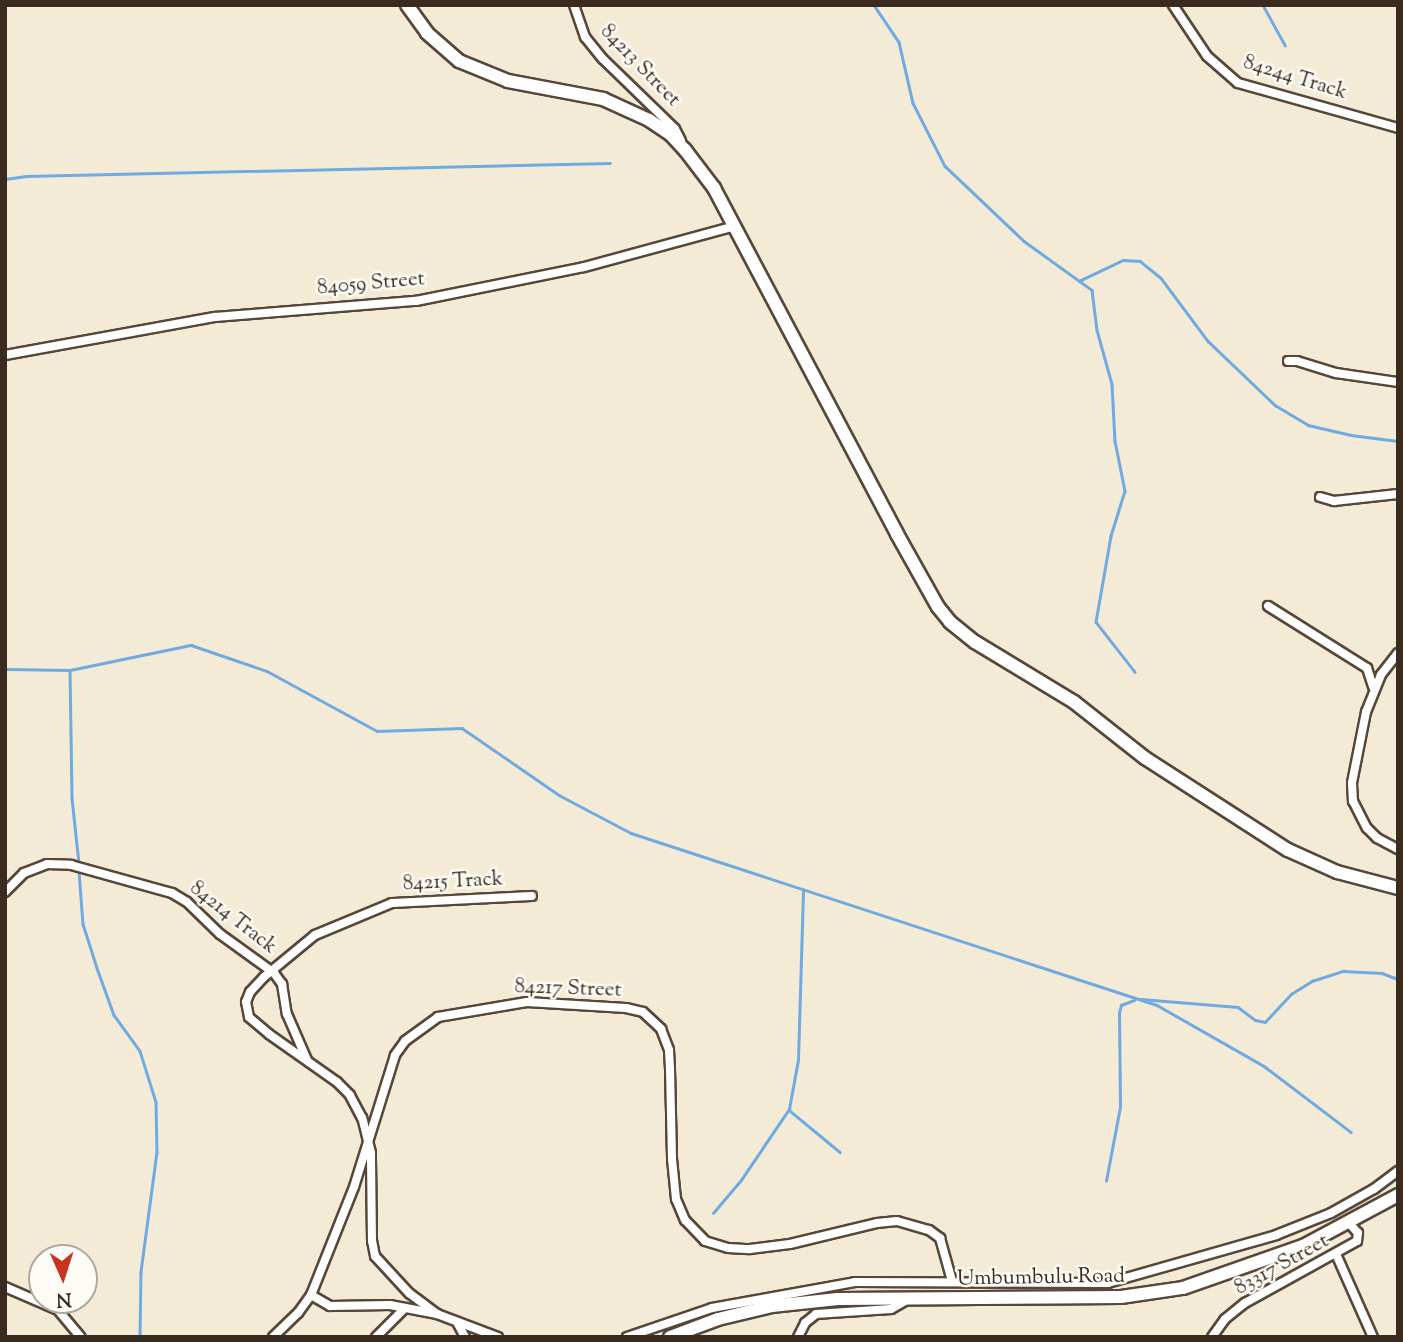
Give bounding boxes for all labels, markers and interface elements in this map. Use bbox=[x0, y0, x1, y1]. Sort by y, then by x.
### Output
street label: 84213 Street bbox=[594, 19, 686, 113]
street label: 84244 Track bbox=[1240, 50, 1350, 106]
street label: 84059 Street bbox=[316, 267, 426, 301]
street label: 84215 Track bbox=[402, 867, 504, 897]
street label: 84214 Track bbox=[184, 876, 282, 960]
street label: 84217 Street bbox=[514, 975, 622, 1003]
street label: 83317 Street bbox=[1230, 1229, 1334, 1301]
north arrow bbox=[28, 1244, 98, 1314]
street label: Umbumbulu Road bbox=[957, 1264, 1125, 1292]
text: N bbox=[56, 1285, 72, 1312]

